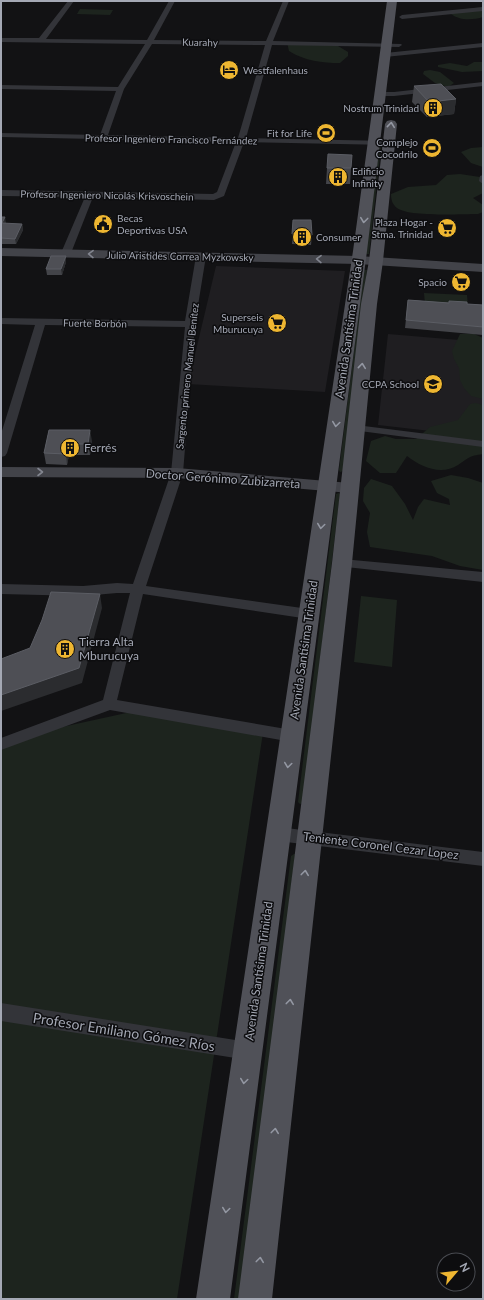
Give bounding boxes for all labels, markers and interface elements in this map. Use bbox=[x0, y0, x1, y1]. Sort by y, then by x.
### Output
street label: Kuarahy bbox=[182, 36, 219, 48]
hotel icon: Westfalenhaus bbox=[218, 59, 240, 81]
place label: Westfalenhaus bbox=[243, 64, 308, 76]
building icon: Nostrum Trinidad bbox=[422, 97, 444, 119]
place label: Nostrum Trinidad bbox=[343, 102, 419, 114]
sports icon: Fit for Life bbox=[315, 122, 337, 144]
one-way arrow bbox=[386, 122, 395, 128]
place label: Fit for Life bbox=[267, 127, 312, 139]
street label: Profesor Ingeniero Francisco Fernández bbox=[85, 131, 258, 147]
place label: Complejo Cocodrilo bbox=[376, 136, 418, 160]
sports icon: Complejo Cocodrilo bbox=[421, 137, 443, 159]
place label: Edificio Infinity bbox=[352, 165, 384, 189]
building icon: Edificio Infinity bbox=[327, 166, 349, 188]
street label: Profesor Ingeniero Nicolás Krisvoschein bbox=[20, 187, 194, 203]
place label: Becas Deportivas USA bbox=[117, 212, 187, 236]
public building icon: Becas Deportivas USA bbox=[92, 213, 114, 235]
place label: Plaza Hogar - Stma. Trinidad bbox=[371, 216, 433, 240]
one-way arrow bbox=[360, 217, 369, 223]
supermarket icon: Plaza Hogar - Stma. Trinidad bbox=[436, 217, 458, 239]
building icon: Consumer bbox=[291, 226, 313, 248]
place label: Consumer bbox=[316, 231, 361, 243]
street label: Julio Aristides Correa Myzkowsky bbox=[106, 249, 254, 263]
one-way arrow bbox=[88, 250, 94, 258]
one-way arrow bbox=[316, 255, 322, 263]
street label: Avenida Santísima Trinidad bbox=[331, 258, 366, 399]
supermarket icon: Spacio bbox=[450, 271, 472, 293]
place label: Spacio bbox=[418, 276, 447, 288]
street label: Sargento primero Manuel Benítez bbox=[173, 302, 201, 450]
place label: Superseis Mburucuya bbox=[213, 311, 263, 335]
supermarket icon: Superseis Mburucuya bbox=[266, 312, 288, 334]
street label: Fuerte Borbón bbox=[63, 316, 127, 330]
one-way arrow bbox=[358, 363, 367, 369]
school or university icon: CCPA School bbox=[422, 373, 444, 395]
place label: CCPA School bbox=[362, 378, 419, 390]
one-way arrow bbox=[332, 420, 341, 427]
building icon: Ferrés bbox=[59, 437, 81, 459]
place label: Ferrés bbox=[84, 440, 117, 455]
street label: Doctor Gerónimo Zubizarreta bbox=[145, 466, 301, 491]
one-way arrow bbox=[37, 468, 43, 476]
one-way arrow bbox=[317, 523, 326, 529]
street label: Avenida Santísima Trinidad bbox=[286, 579, 321, 720]
place label: Tierra Alta Mburucuya bbox=[79, 634, 139, 663]
building icon: Tierra Alta Mburucuya bbox=[54, 638, 76, 660]
one-way arrow bbox=[284, 762, 293, 768]
street label: Teniente Coronel Cezar Lopez bbox=[302, 829, 460, 863]
one-way arrow bbox=[301, 870, 310, 876]
street label: Avenida Santísima Trinidad bbox=[241, 900, 276, 1041]
one-way arrow bbox=[285, 999, 294, 1005]
street label: Profesor Emiliano Gómez Ríos bbox=[32, 1009, 216, 1054]
one-way arrow bbox=[240, 1078, 249, 1084]
one-way arrow bbox=[270, 1128, 279, 1134]
one-way arrow bbox=[222, 1206, 231, 1213]
north arrow bbox=[436, 1252, 476, 1292]
one-way arrow bbox=[255, 1257, 264, 1263]
text: N bbox=[458, 1260, 473, 1274]

